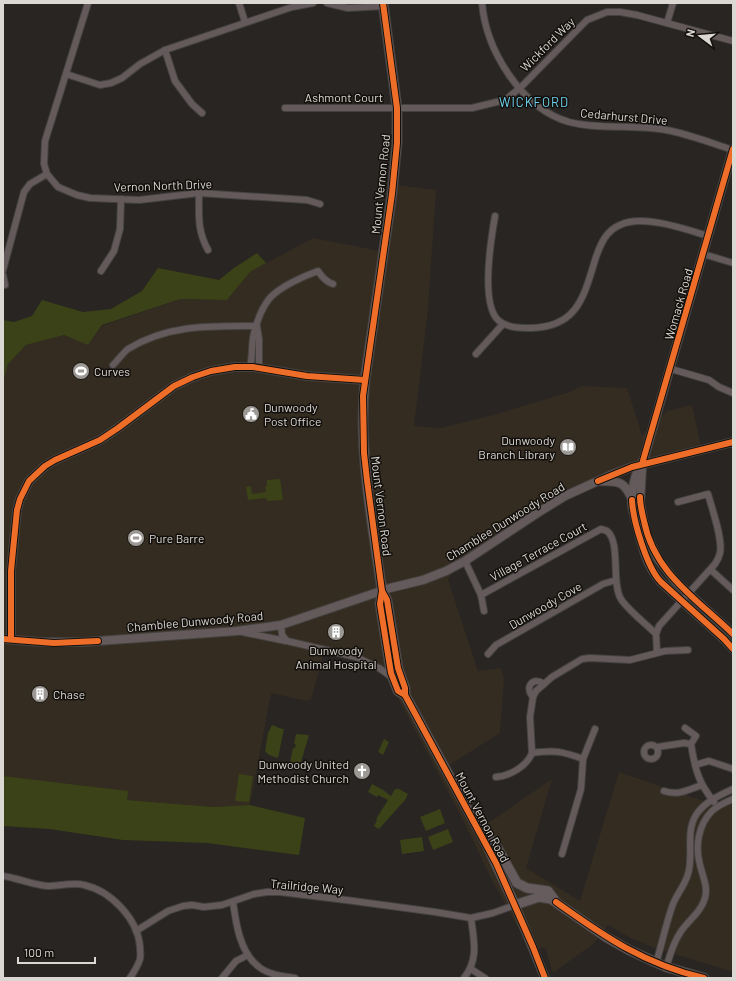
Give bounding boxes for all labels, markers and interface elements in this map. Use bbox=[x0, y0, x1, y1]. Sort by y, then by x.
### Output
street label: Wickford Way bbox=[517, 14, 577, 74]
north arrow bbox=[680, 16, 720, 56]
text: N bbox=[683, 28, 697, 38]
street label: Ashmont Court bbox=[305, 90, 383, 104]
district label: WICKFORD bbox=[499, 94, 569, 110]
street label: Cedarhurst Drive bbox=[580, 105, 668, 127]
street label: Mount Vernon Road bbox=[368, 133, 392, 235]
street label: Vernon North Drive bbox=[114, 176, 212, 194]
street label: Womack Road bbox=[661, 267, 695, 341]
sports icon: Curves bbox=[71, 361, 91, 381]
place label: Curves bbox=[94, 364, 130, 378]
place label: Dunwoody Post Office bbox=[264, 400, 321, 428]
public building icon: Dunwoody Post Office bbox=[241, 404, 261, 424]
place label: Dunwoody Branch Library bbox=[478, 433, 555, 461]
library icon: Dunwoody Branch Library bbox=[558, 437, 578, 457]
street label: Mount Vernon Road bbox=[369, 455, 395, 557]
street label: Chamblee Dunwoody Road bbox=[443, 479, 567, 563]
street label: Village Terrace Court bbox=[487, 519, 589, 583]
sports icon: Pure Barre bbox=[126, 528, 146, 548]
place label: Pure Barre bbox=[149, 531, 204, 545]
street label: Dunwoody Cove bbox=[506, 579, 584, 631]
street label: Chamblee Dunwoody Road bbox=[126, 608, 264, 634]
building icon: Dunwoody Animal Hospital bbox=[326, 622, 346, 642]
place label: Dunwoody Animal Hospital bbox=[295, 643, 377, 671]
building icon: Chase bbox=[30, 684, 50, 704]
place label: Chase bbox=[53, 687, 85, 701]
place label: Dunwoody United Methodist Church bbox=[257, 757, 349, 785]
church icon: Dunwoody United Methodist Church bbox=[352, 761, 372, 781]
street label: Mount Vernon Road bbox=[453, 769, 513, 865]
street label: Trailridge Way bbox=[270, 876, 345, 896]
scale bar bbox=[18, 939, 95, 965]
text: 100 m bbox=[24, 945, 54, 959]

